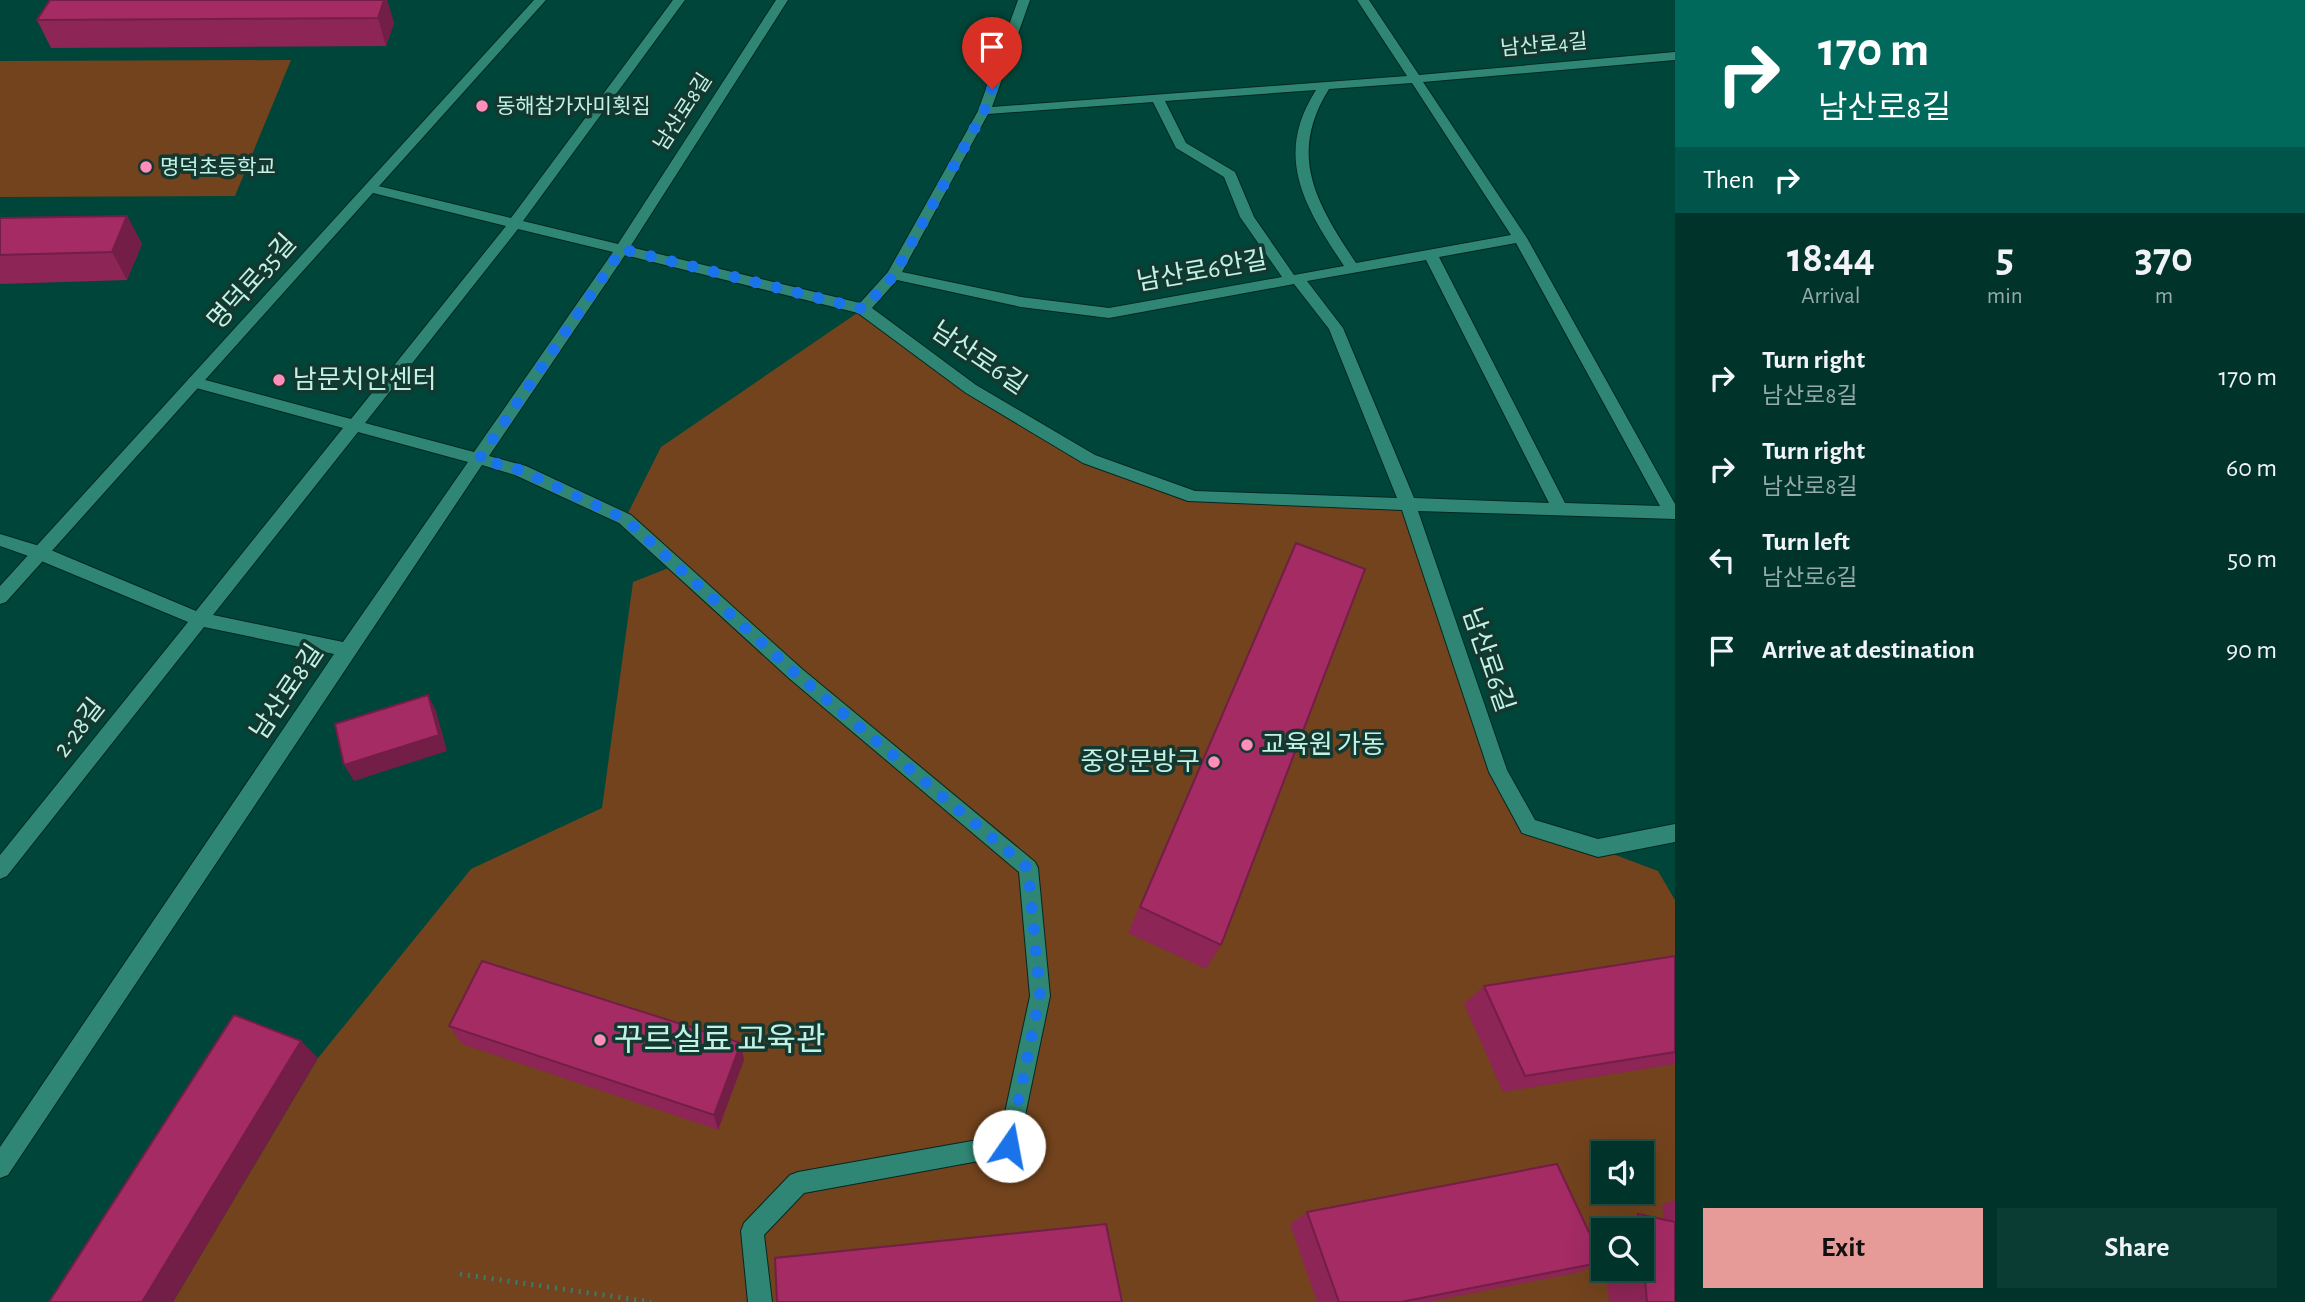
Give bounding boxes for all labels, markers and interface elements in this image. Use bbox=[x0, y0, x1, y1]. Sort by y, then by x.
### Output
pin bbox=[962, 17, 1022, 89]
text: 170 m bbox=[1818, 26, 1929, 75]
icon: arrive bbox=[973, 28, 1011, 66]
icon: right bbox=[1703, 28, 1794, 119]
street label: 남산로4길 bbox=[1499, 30, 1588, 59]
street label: 남산로8길 bbox=[650, 69, 716, 154]
text: 남산로8길 bbox=[1818, 92, 1951, 124]
place label: 동해참가자미횟집 bbox=[496, 95, 651, 117]
marker: 동해참가자미횟집 bbox=[474, 98, 490, 114]
place label: 명덕초등학교 bbox=[160, 156, 276, 178]
marker: 명덕초등학교 bbox=[138, 159, 154, 175]
icon: right bbox=[1768, 161, 1806, 199]
text: Then bbox=[1703, 167, 1754, 193]
street label: 명덕로35길 bbox=[202, 229, 301, 334]
text: 18:44 bbox=[1787, 237, 1875, 279]
text: 5 bbox=[1996, 237, 2014, 279]
text: 370 bbox=[2135, 237, 2193, 279]
street label: 남산로6안길 bbox=[1135, 246, 1269, 295]
text: Arrival bbox=[1801, 285, 1861, 308]
text: min bbox=[1987, 285, 2023, 308]
text: m bbox=[2155, 285, 2173, 308]
street label: 남산로6길 bbox=[927, 316, 1032, 399]
text: Turn right bbox=[1762, 347, 1865, 373]
icon: right bbox=[1703, 359, 1741, 397]
text: 170 m bbox=[2218, 364, 2277, 390]
place label: 남문치안센터 bbox=[293, 366, 437, 393]
marker: 남문치안센터 bbox=[271, 372, 287, 388]
text: 남산로8길 bbox=[1762, 385, 1858, 408]
text: Turn right bbox=[1762, 438, 1865, 464]
icon: right bbox=[1703, 450, 1741, 488]
text: 60 m bbox=[2226, 455, 2277, 481]
text: 남산로8길 bbox=[1762, 476, 1858, 499]
text: Turn left bbox=[1762, 529, 1850, 555]
icon: left bbox=[1703, 541, 1741, 579]
text: 50 m bbox=[2227, 546, 2277, 572]
text: 남산로6길 bbox=[1762, 567, 1857, 590]
street label: 남산로6길 bbox=[1458, 604, 1519, 715]
icon: arrive bbox=[1703, 632, 1741, 670]
text: Arrive at destination bbox=[1762, 637, 1975, 663]
text: 90 m bbox=[2226, 637, 2277, 663]
street label: 남산로8길 bbox=[245, 639, 328, 744]
street label: 2·28길 bbox=[48, 693, 110, 762]
place label: 교육원 가동 bbox=[1261, 731, 1385, 758]
marker: 교육원 가동 bbox=[1239, 737, 1255, 753]
place label: 중앙문방구 bbox=[1080, 748, 1200, 775]
marker: 중앙문방구 bbox=[1206, 754, 1222, 770]
place label: 꾸르실료 교육관 bbox=[614, 1023, 825, 1056]
marker: 꾸르실료 교육관 bbox=[592, 1032, 608, 1048]
position arrow bbox=[972, 1109, 1046, 1183]
map controls bbox=[1591, 1141, 1654, 1281]
button: sound bbox=[1591, 1141, 1654, 1204]
button: Exit bbox=[1703, 1208, 1983, 1288]
button: Share bbox=[1997, 1208, 2277, 1288]
button: search bbox=[1591, 1218, 1654, 1281]

